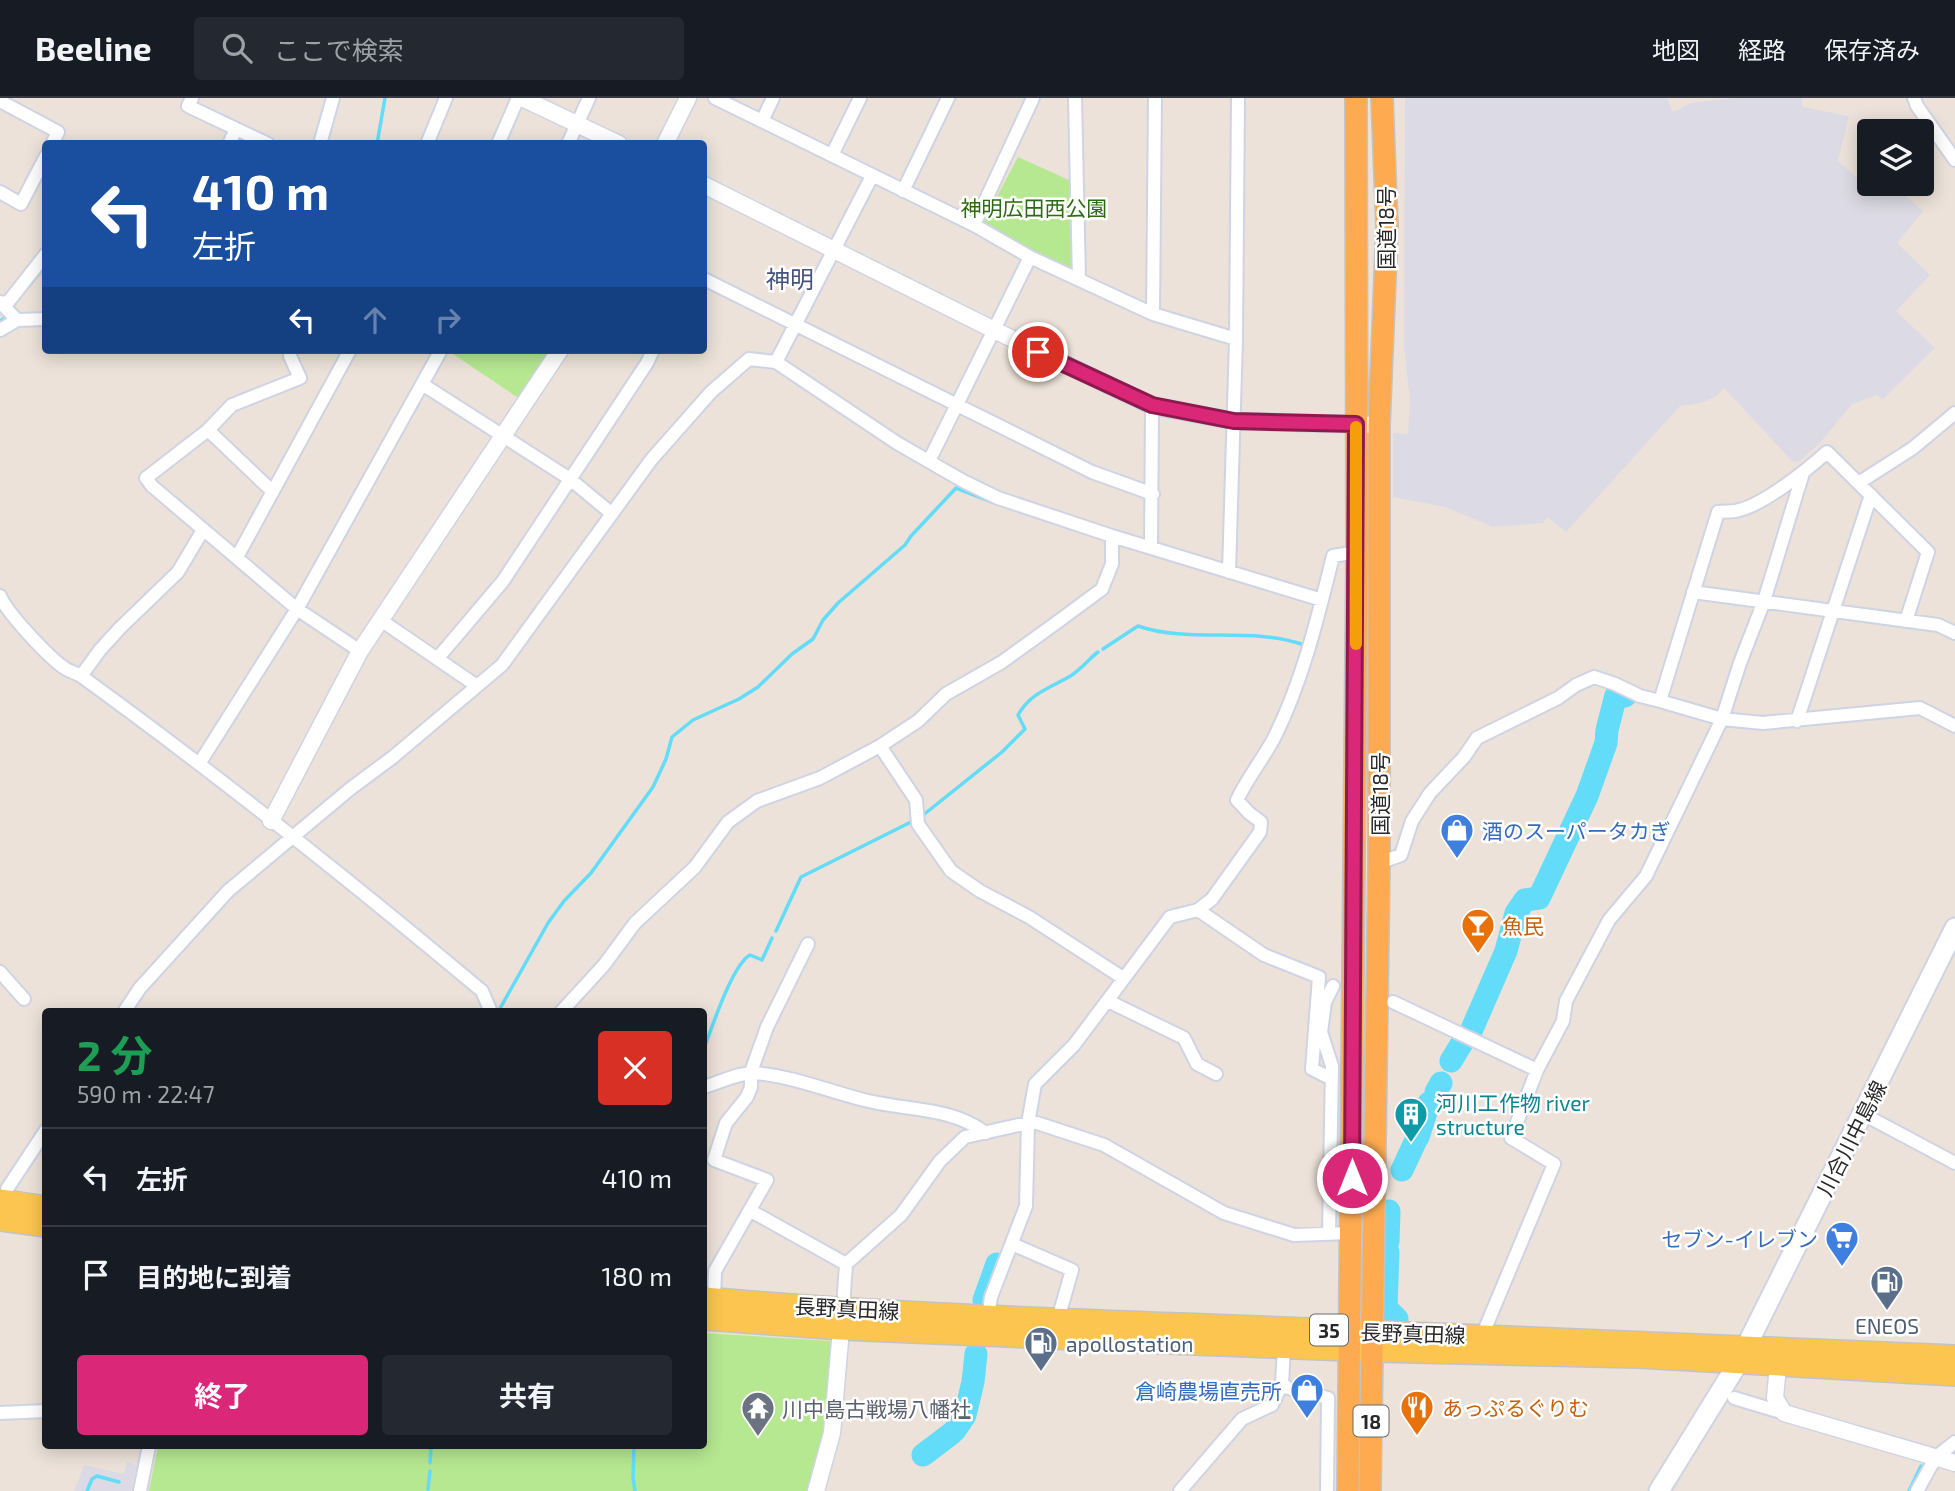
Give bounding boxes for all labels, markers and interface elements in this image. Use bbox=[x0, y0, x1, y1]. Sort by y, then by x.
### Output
search box bbox=[194, 17, 684, 80]
text: Beeline bbox=[35, 28, 152, 68]
icon: search bbox=[218, 29, 256, 67]
text: ここで検索 bbox=[274, 34, 404, 65]
text: 地図 bbox=[1652, 35, 1700, 64]
text: 経路 bbox=[1738, 35, 1786, 64]
text: 保存済み bbox=[1824, 35, 1920, 64]
map controls bbox=[1857, 119, 1934, 196]
button: layers bbox=[1857, 119, 1934, 196]
text: 410 m bbox=[192, 161, 329, 220]
icon: left bbox=[77, 168, 168, 259]
street label: 国道18号 bbox=[1373, 186, 1398, 270]
park label: 神明広田西公園 bbox=[961, 195, 1108, 220]
text: 左折 bbox=[192, 226, 256, 264]
district label: 神明 bbox=[766, 264, 814, 293]
icon: left bbox=[283, 301, 321, 339]
icon: ahead bbox=[356, 301, 394, 339]
icon: right bbox=[429, 301, 467, 339]
pin bbox=[1008, 322, 1068, 382]
icon: arrive bbox=[1019, 333, 1057, 371]
street label: 国道18号 bbox=[1367, 752, 1392, 836]
shop icon: 酒のスーパータカぎ bbox=[1438, 811, 1476, 860]
place label: 酒のスーパータカぎ bbox=[1482, 818, 1671, 843]
bar icon: 魚民 bbox=[1459, 906, 1497, 955]
place label: 魚民 bbox=[1502, 913, 1544, 938]
text: 2 分 bbox=[77, 1029, 152, 1079]
button: close bbox=[598, 1031, 672, 1105]
street label: 川合川中島線 bbox=[1811, 1076, 1891, 1200]
text: 590 m · 22:47 bbox=[77, 1080, 215, 1108]
place label: 河川工作物 river structure bbox=[1436, 1090, 1591, 1139]
building icon: 河川工作物 river structure bbox=[1392, 1095, 1430, 1144]
position arrow bbox=[1315, 1141, 1389, 1215]
icon: left bbox=[77, 1158, 115, 1196]
text: 410 m bbox=[601, 1162, 672, 1193]
text: 左折 bbox=[136, 1163, 188, 1194]
supermarket icon: セブン-イレブン bbox=[1823, 1219, 1861, 1268]
place label: セブン-イレブン bbox=[1662, 1226, 1818, 1251]
icon: arrive bbox=[77, 1256, 115, 1294]
text: 180 m bbox=[602, 1260, 672, 1291]
text: 目的地に到着 bbox=[136, 1261, 292, 1292]
fuel station icon: ENEOS bbox=[1868, 1263, 1906, 1312]
street label: 長野真田線 bbox=[794, 1293, 900, 1323]
place label: ENEOS bbox=[1855, 1313, 1919, 1338]
road number: 35 bbox=[1310, 1314, 1348, 1346]
street label: 長野真田線 bbox=[1360, 1319, 1466, 1347]
fuel station icon: apollostation bbox=[1022, 1324, 1060, 1373]
place label: apollostation bbox=[1066, 1331, 1194, 1356]
button: 終了 bbox=[77, 1355, 368, 1435]
button: 共有 bbox=[382, 1355, 672, 1435]
shop icon: 倉崎農場直売所 bbox=[1288, 1371, 1326, 1420]
place label: 倉崎農場直売所 bbox=[1135, 1378, 1282, 1403]
restaurant icon: あっぷるぐりむ bbox=[1398, 1388, 1436, 1437]
temple icon: 川中島古戦場八幡社 bbox=[739, 1389, 777, 1438]
place label: あっぷるぐりむ bbox=[1442, 1395, 1589, 1420]
place label: 川中島古戦場八幡社 bbox=[782, 1396, 971, 1421]
road number: 18 bbox=[1354, 1406, 1388, 1436]

